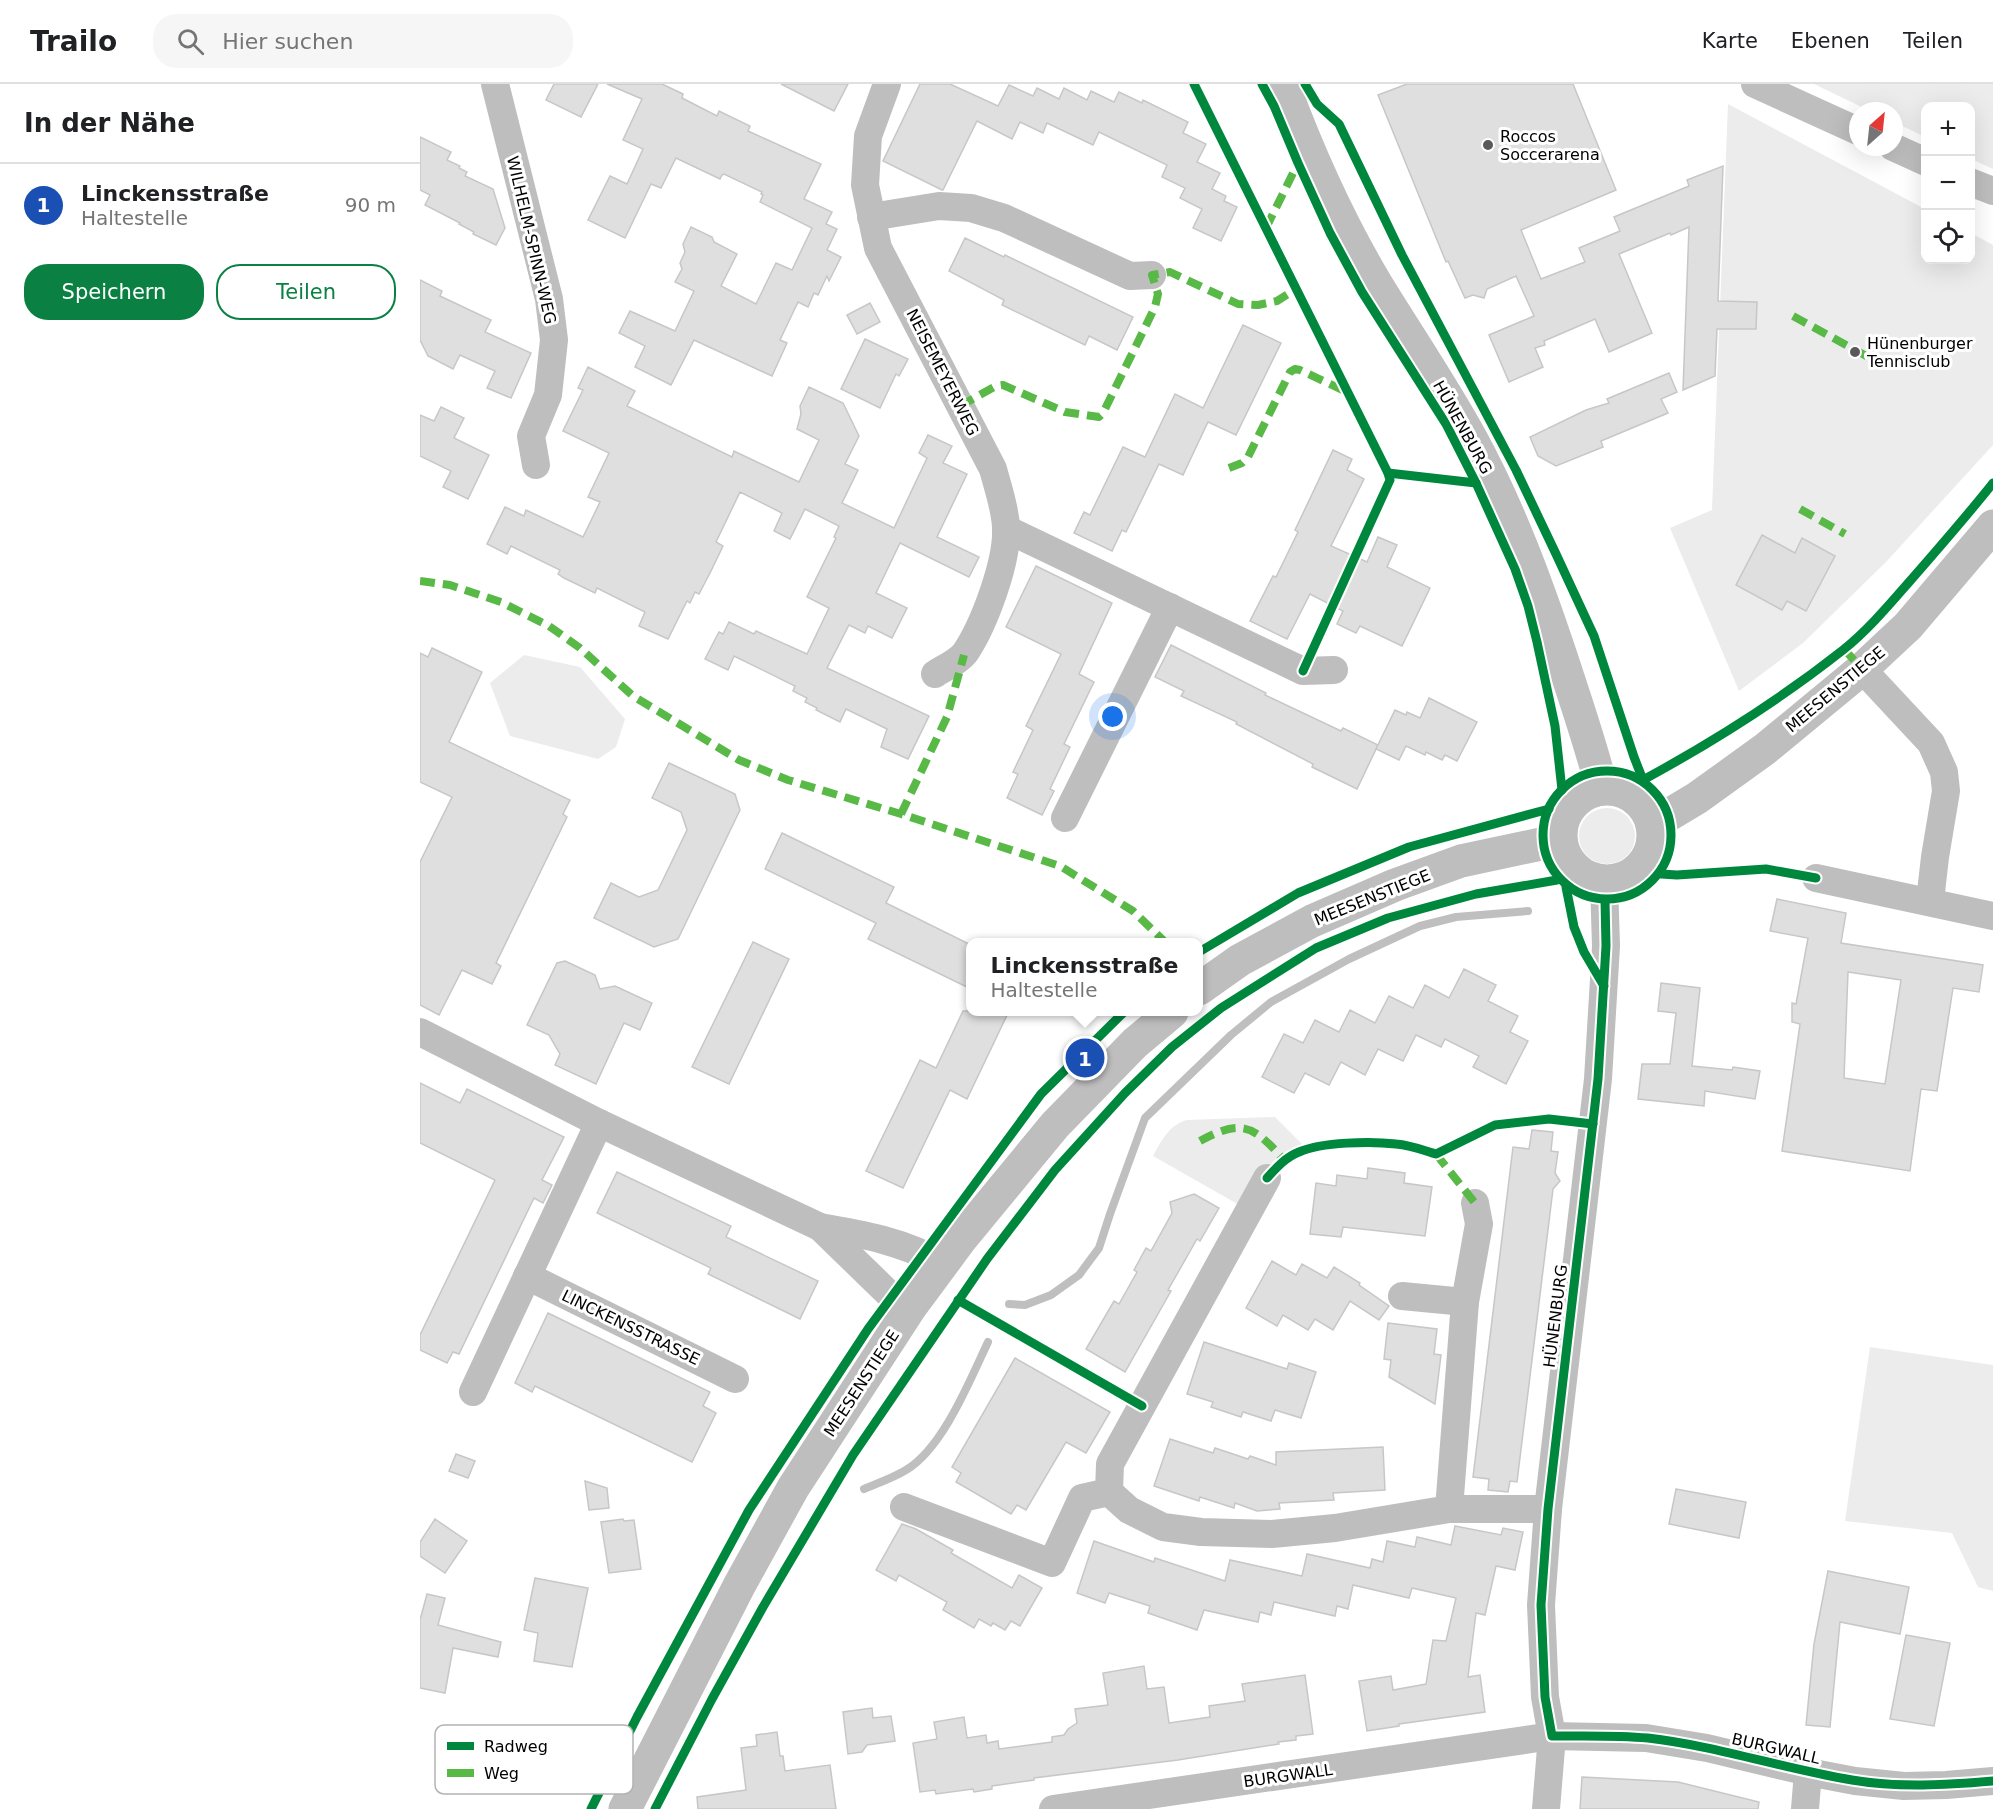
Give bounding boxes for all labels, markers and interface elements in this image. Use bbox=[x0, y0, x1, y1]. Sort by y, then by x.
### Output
search box bbox=[153, 14, 573, 68]
text: Trailo bbox=[30, 25, 117, 58]
icon: search bbox=[174, 25, 207, 58]
text: Hier suchen bbox=[222, 29, 353, 54]
text: Karte bbox=[1702, 29, 1758, 53]
text: Ebenen bbox=[1791, 29, 1870, 53]
text: Teilen bbox=[1903, 29, 1963, 53]
north arrow bbox=[1849, 102, 1903, 156]
map controls bbox=[1921, 102, 1975, 264]
button: + bbox=[1921, 102, 1975, 156]
text: In der Nähe bbox=[24, 108, 195, 138]
place label: Roccos Soccerarena bbox=[1500, 127, 1600, 164]
marker: Roccos Soccerarena bbox=[1481, 138, 1495, 152]
street label: WILHELM-SPINN-WEG bbox=[503, 154, 560, 326]
button: − bbox=[1921, 156, 1975, 210]
text: Linckensstraße bbox=[81, 181, 269, 206]
text: 1 bbox=[37, 193, 50, 217]
text: 90 m bbox=[345, 193, 396, 217]
text: Haltestelle bbox=[81, 206, 188, 230]
button: locate bbox=[1921, 210, 1975, 264]
button: Speichern bbox=[24, 264, 204, 320]
button: Teilen bbox=[216, 264, 396, 320]
street label: NEISEMEYERWEG bbox=[902, 306, 983, 439]
place label: Hünenburger Tennisclub bbox=[1866, 334, 1973, 371]
marker: Hünenburger Tennisclub bbox=[1848, 345, 1862, 359]
street label: HÜNENBURG bbox=[1429, 377, 1496, 477]
street label: MEESENSTIEGE bbox=[1782, 642, 1889, 736]
your location bbox=[1098, 702, 1127, 731]
street label: MEESENSTIEGE bbox=[1311, 866, 1433, 929]
popup bbox=[966, 938, 1203, 1016]
text: Linckensstraße bbox=[990, 953, 1179, 978]
text: Haltestelle bbox=[990, 978, 1097, 1002]
pin: 1 bbox=[1066, 1036, 1104, 1080]
street label: HÜNENBURG bbox=[1540, 1263, 1571, 1369]
street label: LINCKENSSTRASSE bbox=[559, 1286, 703, 1369]
street label: MEESENSTIEGE bbox=[820, 1326, 903, 1440]
legend bbox=[435, 1725, 633, 1794]
street label: BURGWALL bbox=[1730, 1729, 1822, 1768]
text: Radweg bbox=[484, 1737, 548, 1756]
street label: BURGWALL bbox=[1242, 1760, 1334, 1791]
text: Weg bbox=[484, 1764, 519, 1783]

